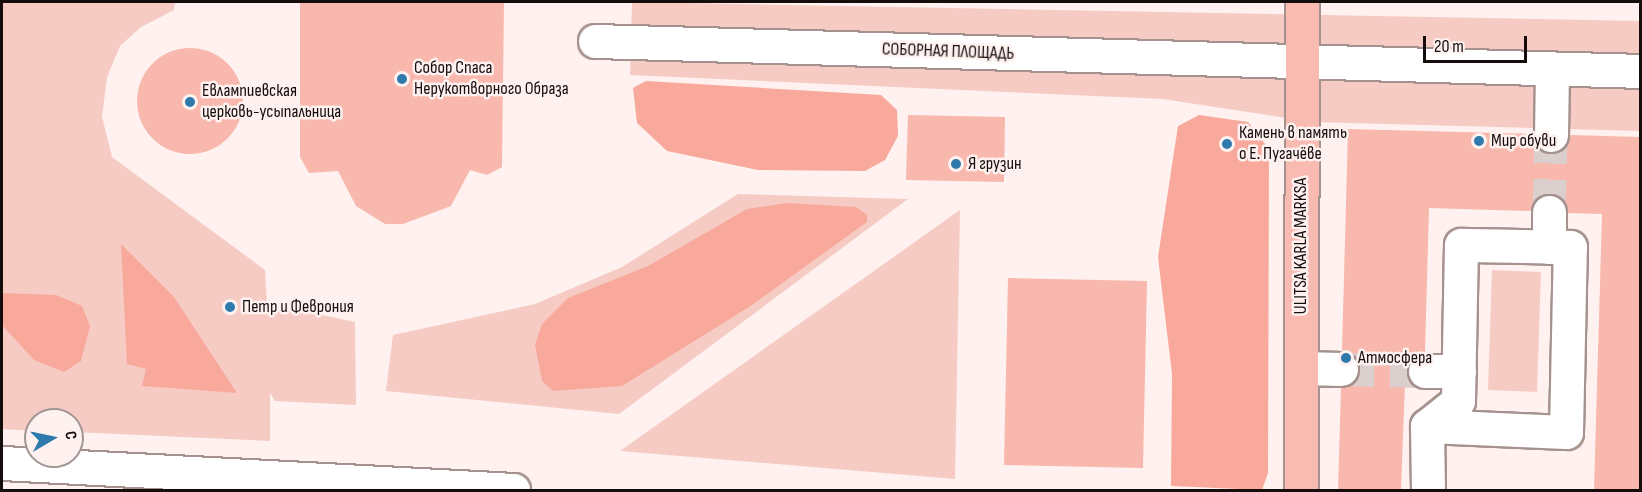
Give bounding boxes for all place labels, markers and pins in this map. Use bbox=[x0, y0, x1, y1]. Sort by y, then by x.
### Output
place label: Собор Спаса Нерукотворного Образа bbox=[414, 58, 569, 100]
marker: Собор Спаса Нерукотворного Образа bbox=[395, 72, 409, 86]
place label: Евлампиевская церковь-усыпальница bbox=[202, 81, 341, 124]
marker: Евлампиевская церковь-усыпальница bbox=[183, 95, 197, 109]
place label: Камень в память о Е. Пугачёве bbox=[1239, 123, 1347, 166]
place label: Мир обуви bbox=[1491, 130, 1556, 152]
marker: Мир обуви bbox=[1472, 134, 1486, 148]
marker: Камень в память о Е. Пугачёве bbox=[1220, 137, 1234, 151]
place label: Я грузин bbox=[968, 153, 1021, 175]
marker: Я грузин bbox=[949, 157, 963, 171]
place label: Петр и Феврония bbox=[242, 296, 354, 318]
marker: Петр и Феврония bbox=[223, 300, 237, 314]
place label: Атмосфера bbox=[1358, 347, 1432, 369]
marker: Атмосфера bbox=[1339, 351, 1353, 365]

